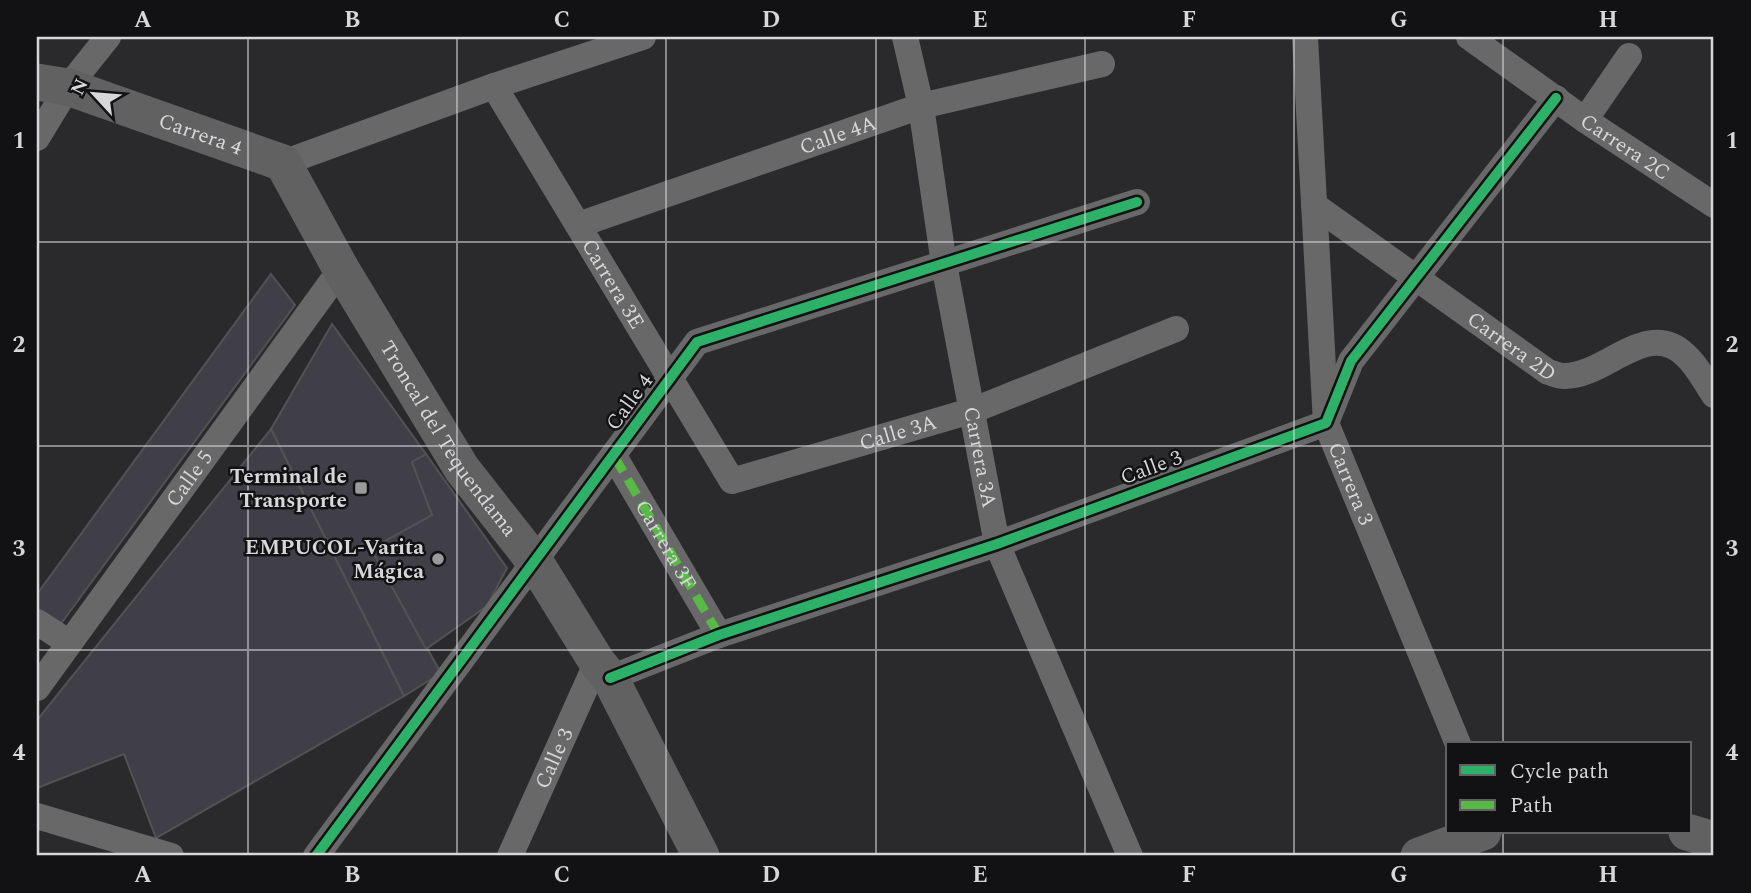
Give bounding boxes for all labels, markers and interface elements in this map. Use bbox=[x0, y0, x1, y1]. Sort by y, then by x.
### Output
text: A bbox=[134, 3, 152, 38]
text: B bbox=[344, 3, 360, 38]
text: C bbox=[554, 3, 570, 38]
text: D bbox=[762, 3, 780, 38]
text: E bbox=[972, 3, 988, 38]
text: F bbox=[1182, 3, 1196, 38]
text: G bbox=[1390, 3, 1408, 38]
text: H bbox=[1598, 3, 1618, 38]
north arrow bbox=[60, 60, 130, 130]
text: N bbox=[64, 74, 97, 101]
street label: Carrera 4 bbox=[154, 105, 247, 165]
street label: Carrera 2C bbox=[1573, 106, 1676, 189]
street label: Calle 4A bbox=[795, 108, 881, 164]
text: 1 bbox=[13, 124, 25, 159]
text: 1 bbox=[1726, 124, 1738, 159]
street label: Carrera 3E bbox=[573, 233, 652, 336]
street label: Carrera 2D bbox=[1460, 304, 1563, 390]
text: 2 bbox=[13, 328, 26, 363]
text: 2 bbox=[1726, 328, 1739, 363]
street label: Troncal del Tequendama bbox=[371, 335, 525, 545]
street label: Calle 4 bbox=[598, 367, 662, 438]
street label: Carrera 3A bbox=[954, 404, 1005, 511]
street label: Calle 3A bbox=[855, 407, 941, 460]
street label: Carrera 3 bbox=[1319, 438, 1381, 531]
street label: Calle 3 bbox=[1116, 442, 1187, 494]
street label: Calle 5 bbox=[158, 444, 222, 514]
place label: Terminal de Transporte bbox=[230, 461, 347, 517]
marker: Terminal de Transporte bbox=[353, 480, 369, 496]
street label: Carrera 3F bbox=[626, 494, 704, 597]
text: 3 bbox=[13, 532, 26, 567]
place label: EMPUCOL-Varita Mágica bbox=[245, 532, 424, 588]
text: 3 bbox=[1726, 532, 1739, 567]
marker: EMPUCOL-Varita Mágica bbox=[430, 551, 446, 567]
street label: Calle 3 bbox=[527, 723, 583, 794]
text: 4 bbox=[13, 736, 26, 771]
text: 4 bbox=[1726, 736, 1739, 771]
legend bbox=[1446, 742, 1692, 834]
text: Cycle path bbox=[1510, 756, 1609, 788]
text: Path bbox=[1510, 790, 1553, 822]
text: A bbox=[134, 858, 152, 893]
text: B bbox=[344, 858, 360, 893]
text: C bbox=[554, 858, 570, 893]
text: D bbox=[762, 858, 780, 893]
text: E bbox=[972, 858, 988, 893]
text: F bbox=[1182, 858, 1196, 893]
text: G bbox=[1390, 858, 1408, 893]
text: H bbox=[1598, 858, 1618, 893]

